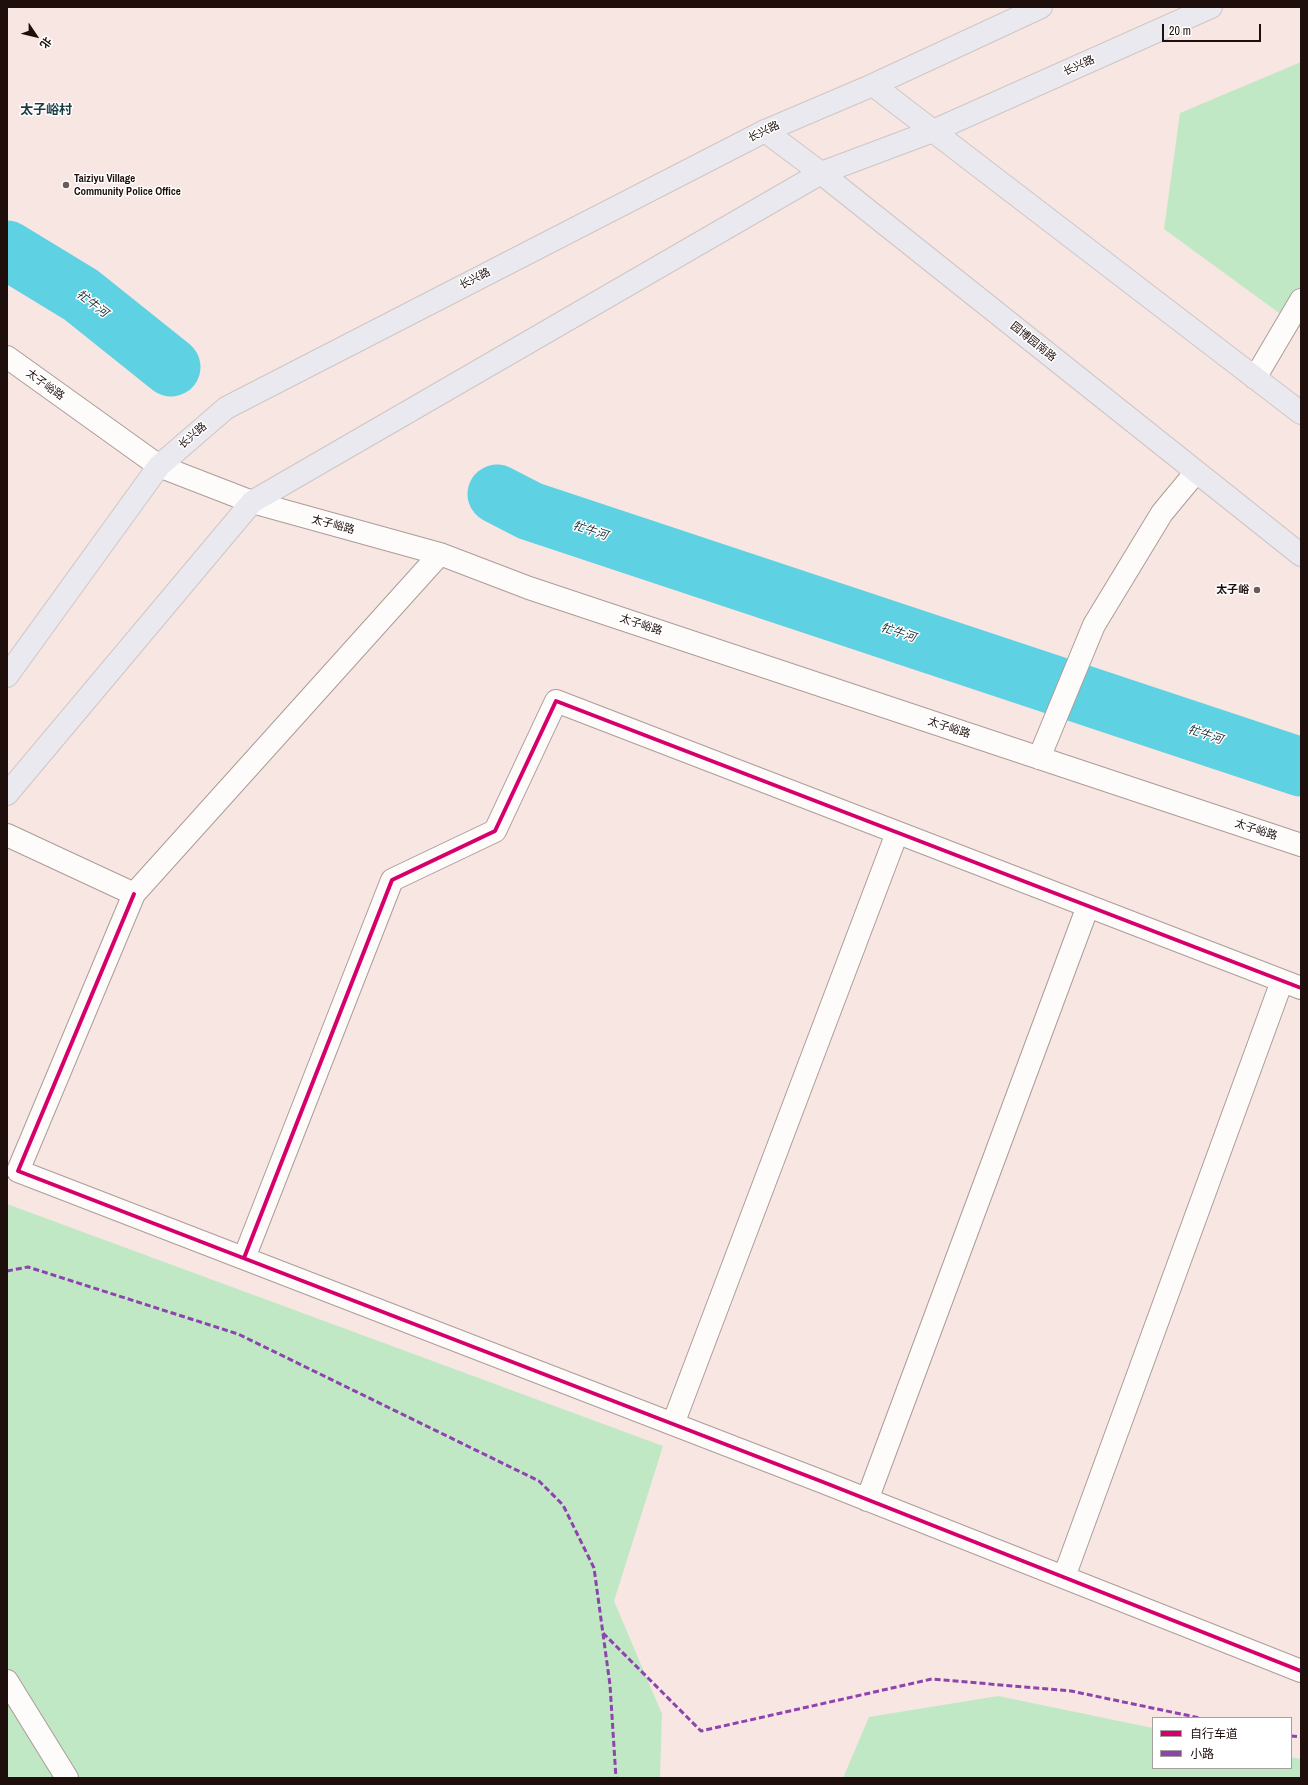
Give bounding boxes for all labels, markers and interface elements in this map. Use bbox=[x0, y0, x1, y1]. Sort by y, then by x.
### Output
north arrow bbox=[16, 16, 56, 56]
scale bar bbox=[1164, 16, 1263, 42]
text: 20 m bbox=[1169, 23, 1191, 39]
text: 北 bbox=[37, 34, 55, 51]
street label: 长兴路 bbox=[1061, 53, 1097, 79]
district label: 太子峪村 bbox=[20, 103, 72, 119]
street label: 长兴路 bbox=[746, 119, 782, 145]
place label: Taiziyu Village Community Police Office bbox=[74, 172, 181, 198]
marker: Taiziyu Village Community Police Office bbox=[61, 180, 71, 190]
street label: 长兴路 bbox=[457, 266, 493, 292]
water label: 牤牛河 bbox=[73, 287, 111, 321]
street label: 园博园南路 bbox=[1007, 320, 1059, 364]
street label: 太子峪路 bbox=[23, 367, 67, 403]
street label: 长兴路 bbox=[176, 420, 210, 452]
street label: 太子峪路 bbox=[310, 513, 356, 537]
water label: 牤牛河 bbox=[571, 519, 609, 543]
place label: 太子峪 bbox=[1216, 583, 1249, 597]
marker: 太子峪 bbox=[1252, 585, 1262, 595]
street label: 太子峪路 bbox=[618, 612, 664, 638]
water label: 牤牛河 bbox=[879, 621, 917, 645]
street label: 太子峪路 bbox=[926, 715, 972, 741]
water label: 牤牛河 bbox=[1186, 723, 1224, 747]
street label: 太子峪路 bbox=[1233, 817, 1279, 843]
legend bbox=[1152, 1717, 1292, 1769]
text: 自行车道 bbox=[1190, 1726, 1238, 1742]
text: 小路 bbox=[1190, 1746, 1214, 1762]

